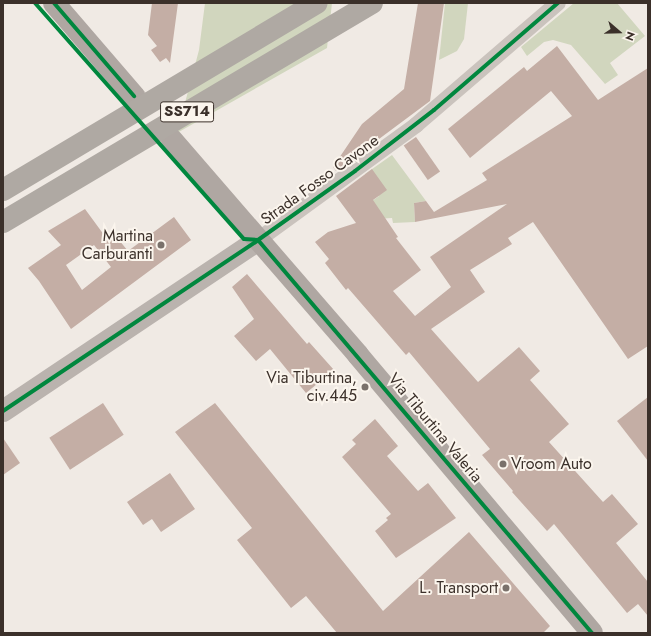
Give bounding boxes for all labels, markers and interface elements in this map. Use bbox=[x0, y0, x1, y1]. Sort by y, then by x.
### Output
north arrow bbox=[599, 12, 639, 52]
text: N bbox=[621, 29, 639, 43]
road number: SS714 bbox=[160, 99, 214, 125]
street label: Strada Fosso Cavone bbox=[257, 131, 383, 229]
place label: Martina Carburanti bbox=[82, 226, 153, 264]
marker: Martina Carburanti bbox=[156, 240, 166, 250]
place label: Via Tiburtina, civ.445 bbox=[266, 368, 357, 406]
street label: Via Tiburtina Valeria bbox=[384, 369, 486, 487]
marker: Via Tiburtina, civ.445 bbox=[360, 382, 370, 392]
place label: Vroom Auto bbox=[511, 454, 592, 474]
marker: Vroom Auto bbox=[498, 459, 508, 469]
place label: L. Transport bbox=[419, 578, 498, 598]
marker: L. Transport bbox=[501, 583, 511, 593]

